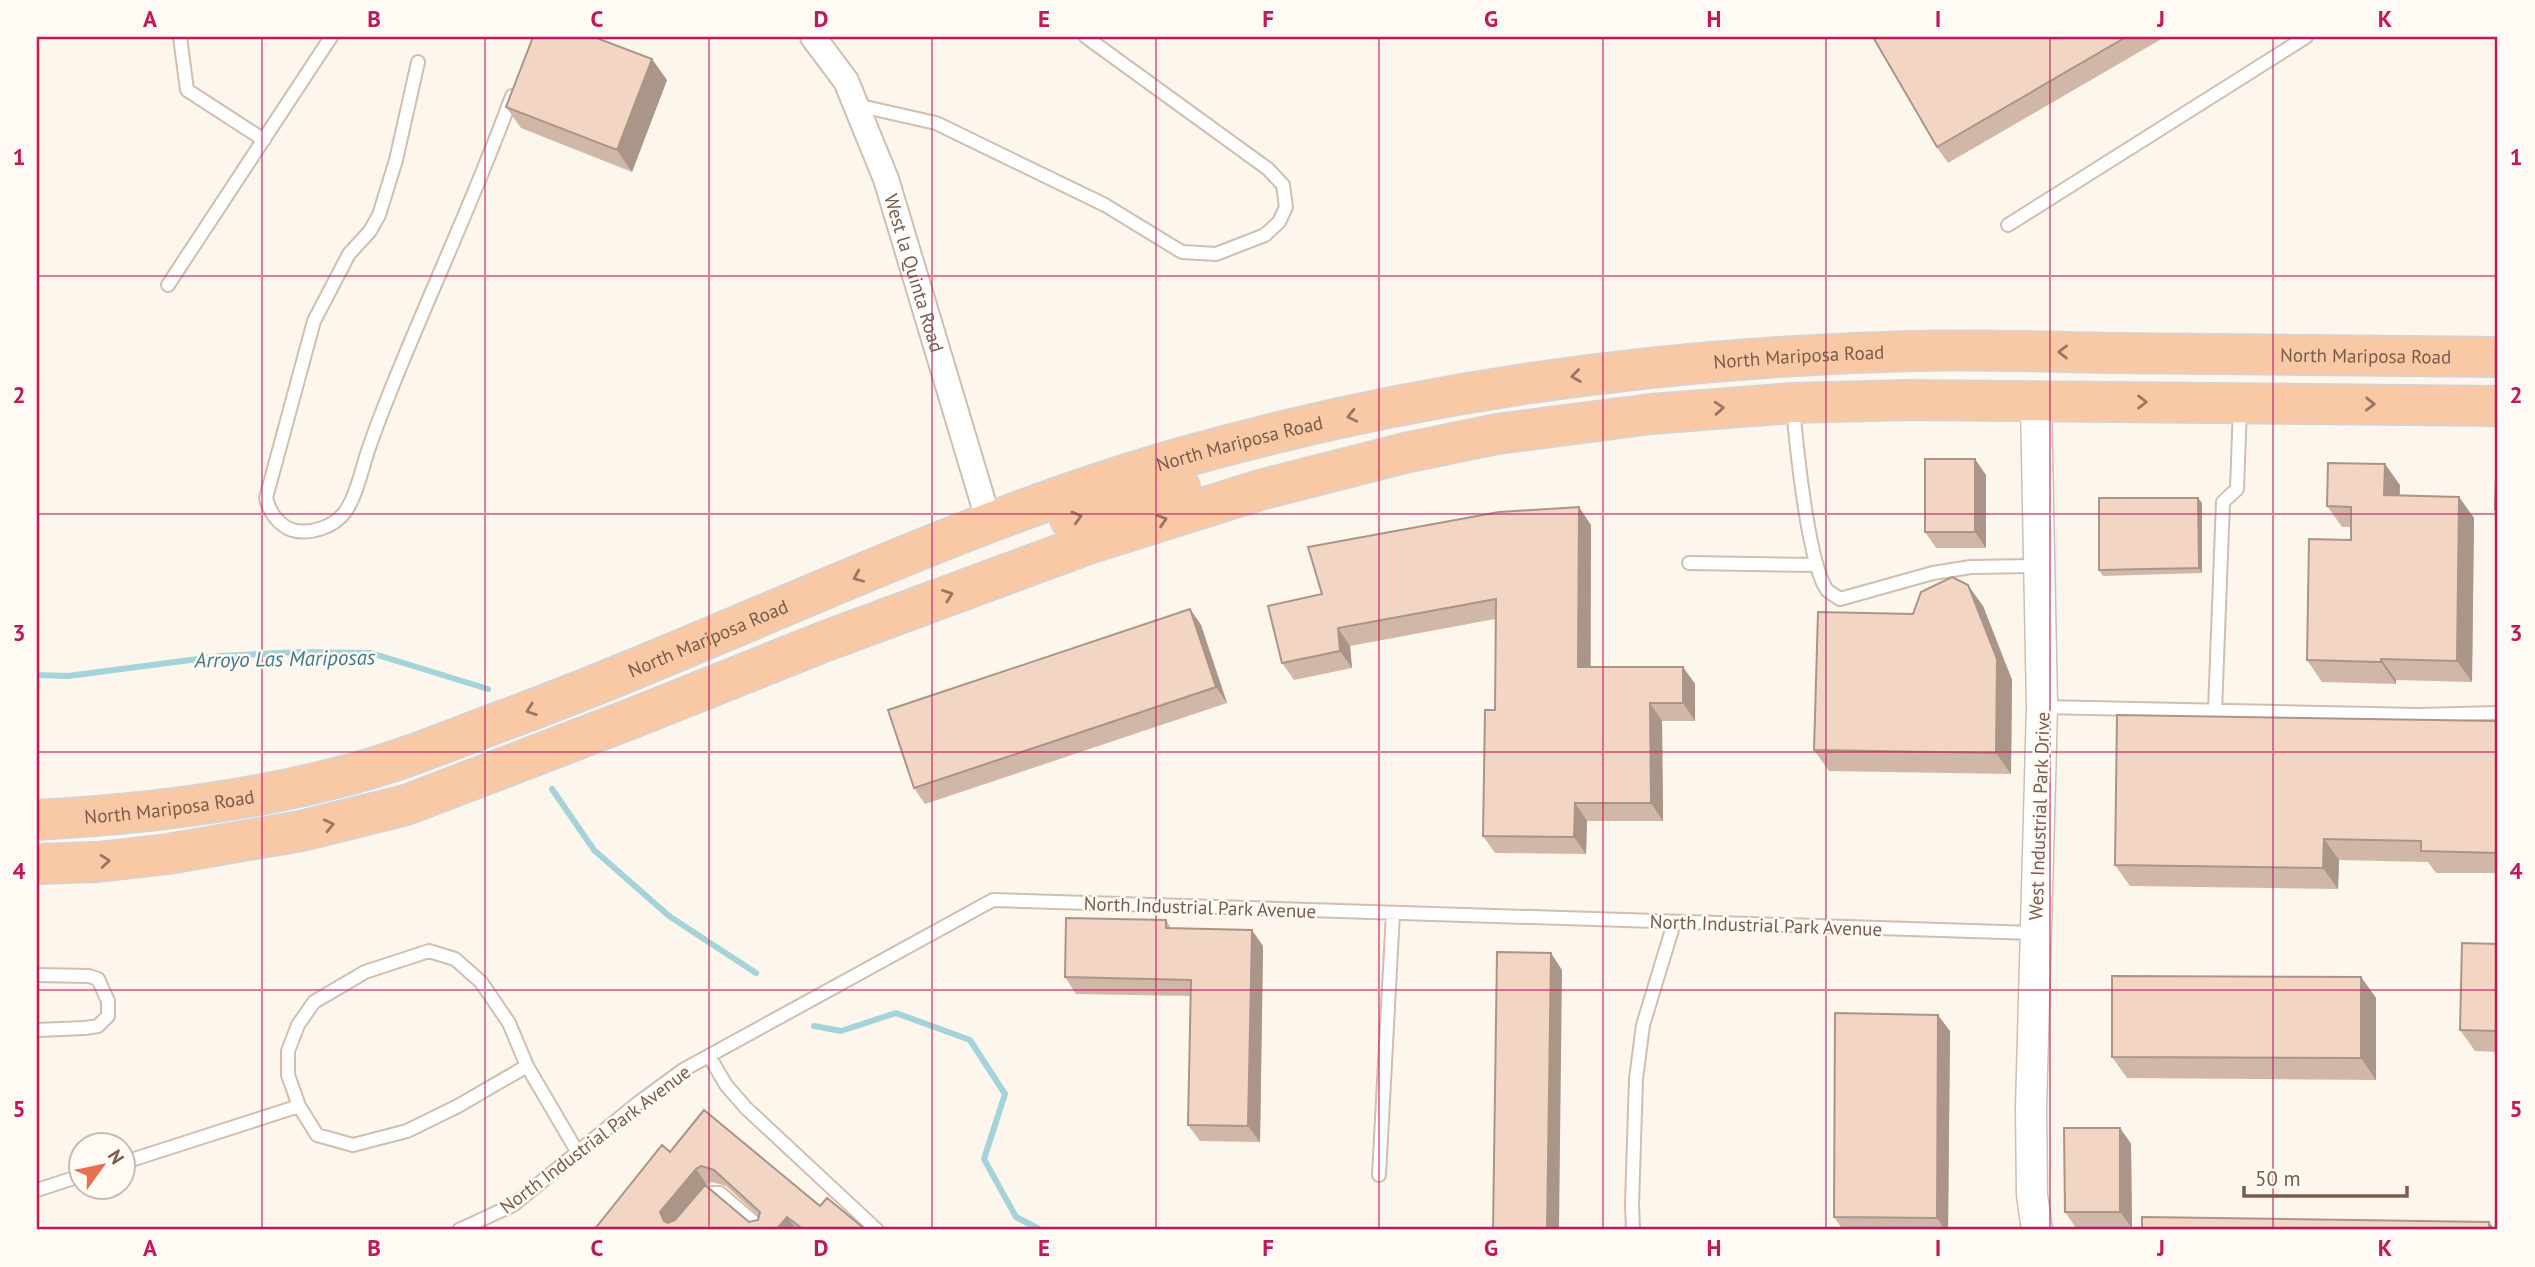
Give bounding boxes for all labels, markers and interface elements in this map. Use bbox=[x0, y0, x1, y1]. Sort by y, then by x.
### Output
text: A bbox=[143, 4, 157, 33]
text: B bbox=[367, 4, 381, 33]
text: C bbox=[591, 4, 604, 33]
text: D bbox=[814, 4, 828, 33]
text: E bbox=[1038, 4, 1050, 33]
text: F bbox=[1262, 4, 1274, 33]
text: G bbox=[1484, 4, 1498, 33]
text: H bbox=[1707, 4, 1721, 33]
text: I bbox=[1935, 4, 1941, 33]
text: J bbox=[2156, 4, 2165, 33]
text: K bbox=[2378, 4, 2392, 33]
text: 1 bbox=[12, 142, 26, 171]
text: 1 bbox=[2509, 142, 2523, 171]
street label: West la Quinta Road bbox=[879, 191, 949, 355]
street label: North Mariposa Road bbox=[1712, 340, 1885, 374]
street label: North Mariposa Road bbox=[2280, 343, 2451, 369]
one-way arrow bbox=[2057, 344, 2067, 360]
one-way arrow bbox=[1570, 368, 1582, 383]
text: 2 bbox=[12, 380, 26, 409]
text: 2 bbox=[2509, 380, 2523, 409]
one-way arrow bbox=[2138, 394, 2148, 410]
one-way arrow bbox=[2365, 396, 2376, 412]
one-way arrow bbox=[1714, 401, 1725, 416]
one-way arrow bbox=[1346, 407, 1358, 422]
street label: North Mariposa Road bbox=[1153, 410, 1325, 476]
one-way arrow bbox=[1071, 511, 1083, 526]
one-way arrow bbox=[1156, 513, 1168, 528]
one-way arrow bbox=[853, 568, 865, 582]
one-way arrow bbox=[941, 589, 953, 603]
street label: North Mariposa Road bbox=[624, 594, 792, 682]
text: 3 bbox=[12, 618, 26, 647]
text: 3 bbox=[2509, 618, 2523, 647]
water label: Arroyo Las Mariposas bbox=[193, 643, 376, 674]
one-way arrow bbox=[526, 702, 538, 716]
street label: West Industrial Park Drive bbox=[2023, 711, 2055, 921]
street label: North Mariposa Road bbox=[83, 784, 256, 829]
one-way arrow bbox=[323, 819, 335, 833]
one-way arrow bbox=[100, 854, 111, 869]
text: 4 bbox=[12, 856, 26, 885]
text: 4 bbox=[2509, 856, 2523, 885]
street label: North Industrial Park Avenue bbox=[1083, 891, 1317, 923]
street label: North Industrial Park Avenue bbox=[1649, 909, 1883, 941]
street label: North Industrial Park Avenue bbox=[495, 1059, 695, 1219]
text: 5 bbox=[12, 1094, 26, 1123]
text: 5 bbox=[2509, 1094, 2523, 1123]
north arrow bbox=[66, 1130, 136, 1200]
text: N bbox=[103, 1145, 130, 1169]
scale bar bbox=[2244, 1155, 2407, 1199]
text: 50 m bbox=[2255, 1165, 2301, 1192]
text: A bbox=[143, 1233, 157, 1262]
text: B bbox=[367, 1233, 381, 1262]
text: C bbox=[591, 1233, 604, 1262]
text: D bbox=[814, 1233, 828, 1262]
text: E bbox=[1038, 1233, 1050, 1262]
text: F bbox=[1262, 1233, 1274, 1262]
text: G bbox=[1484, 1233, 1498, 1262]
text: H bbox=[1707, 1233, 1721, 1262]
text: I bbox=[1935, 1233, 1941, 1262]
text: J bbox=[2156, 1233, 2165, 1262]
text: K bbox=[2378, 1233, 2392, 1262]

